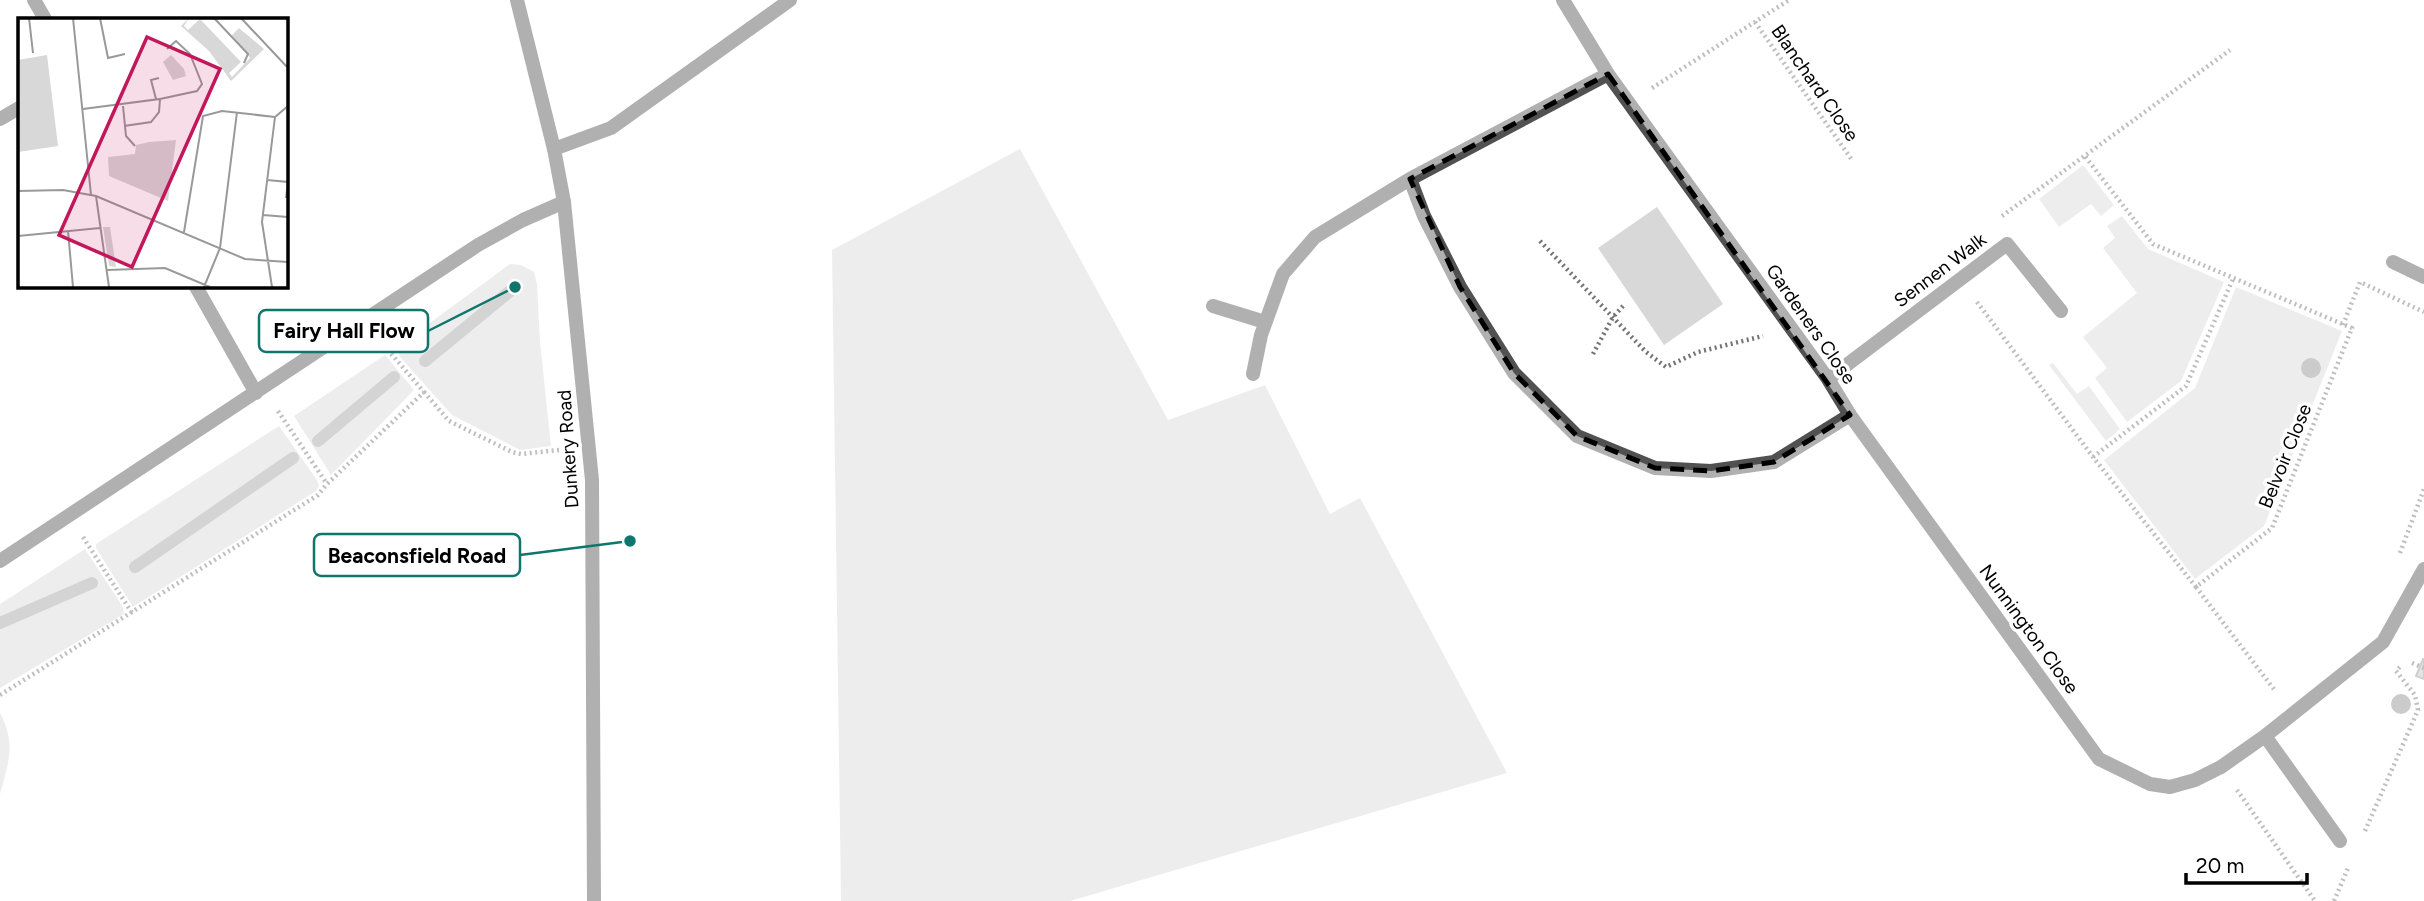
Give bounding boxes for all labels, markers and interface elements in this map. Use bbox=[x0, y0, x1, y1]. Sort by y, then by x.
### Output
inset map bbox=[18, 18, 287, 287]
street label: Blanchard Close bbox=[1766, 20, 1864, 146]
street label: Sennen Walk bbox=[1889, 227, 1991, 312]
street label: Gardeners Close bbox=[1761, 260, 1861, 388]
callout: Fairy Hall Flow bbox=[259, 310, 428, 352]
text: Fairy Hall Flow bbox=[273, 318, 415, 343]
street label: Dunkery Road bbox=[552, 389, 584, 509]
street label: Belvoir Close bbox=[2254, 400, 2316, 512]
callout: Beaconsfield Road bbox=[314, 534, 520, 576]
text: Beaconsfield Road bbox=[328, 543, 506, 568]
street label: Nunnington Close bbox=[1974, 560, 2084, 698]
scale bar bbox=[2186, 842, 2307, 886]
text: 20 m bbox=[2196, 853, 2244, 878]

